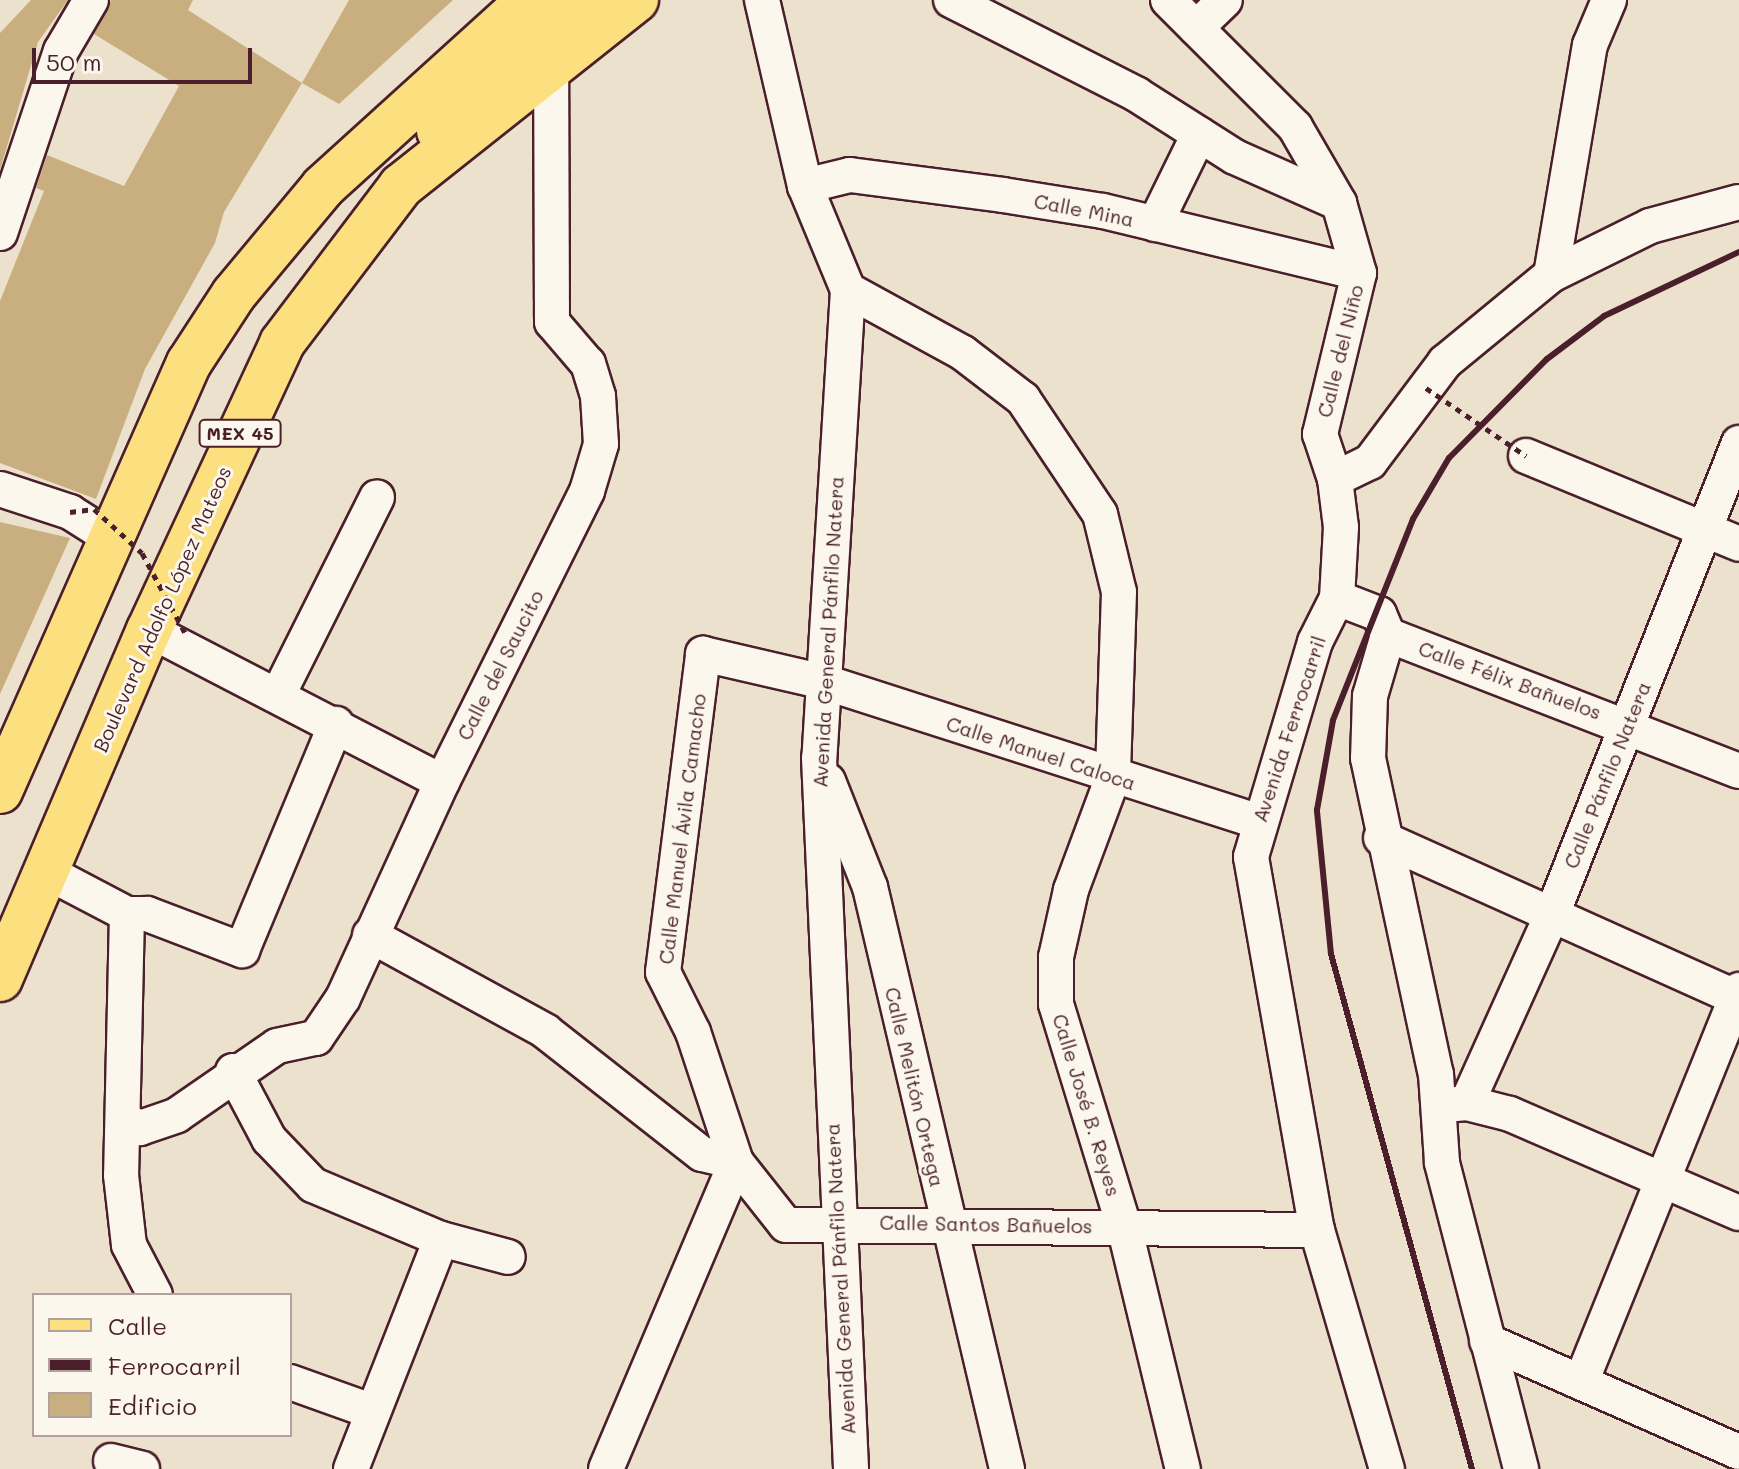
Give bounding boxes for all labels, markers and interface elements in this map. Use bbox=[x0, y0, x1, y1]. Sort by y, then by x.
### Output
scale bar bbox=[36, 32, 256, 82]
text: 50 m bbox=[46, 46, 102, 77]
street label: Calle Mina bbox=[1032, 189, 1136, 231]
street label: Calle del Niño bbox=[1312, 282, 1368, 420]
road number: MEX 45 bbox=[198, 419, 282, 447]
street label: Boulevard Adolfo López Mateos bbox=[88, 463, 236, 755]
street label: Avenida General Pánfilo Natera bbox=[808, 476, 848, 788]
street label: Calle del Saucito bbox=[452, 586, 548, 744]
street label: Avenida Ferrocarril bbox=[1248, 633, 1330, 825]
street label: Calle Félix Bañuelos bbox=[1415, 636, 1605, 724]
street label: Calle Pánfilo Natera bbox=[1559, 678, 1655, 872]
street label: Calle Manuel Ávila Camacho bbox=[654, 692, 710, 966]
street label: Calle Manuel Caloca bbox=[943, 711, 1139, 795]
street label: Calle Melitón Ortega bbox=[880, 985, 950, 1189]
street label: Calle José B. Reyes bbox=[1048, 1011, 1126, 1199]
street label: Avenida General Pánfilo Natera bbox=[820, 1123, 860, 1435]
street label: Calle Santos Bañuelos bbox=[879, 1210, 1093, 1238]
legend bbox=[32, 1293, 292, 1437]
text: Calle bbox=[108, 1310, 167, 1341]
text: Ferrocarril bbox=[108, 1350, 241, 1381]
text: Edificio bbox=[108, 1390, 197, 1421]

